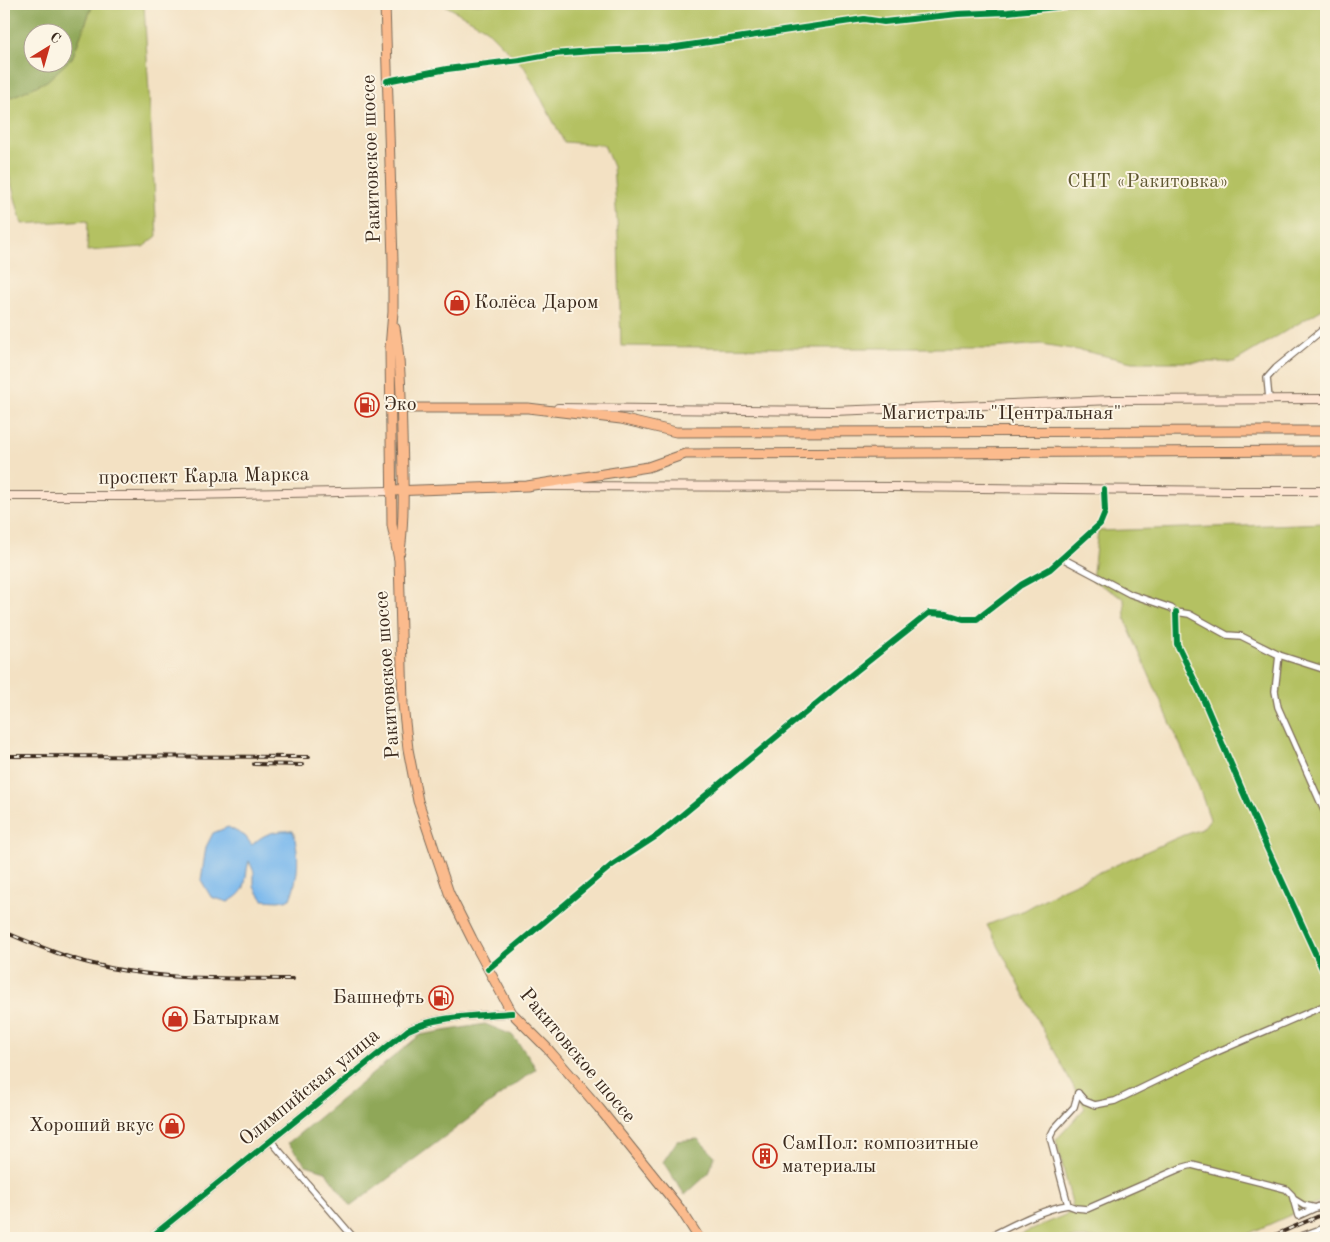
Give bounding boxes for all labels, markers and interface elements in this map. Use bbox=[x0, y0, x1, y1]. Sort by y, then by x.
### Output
north arrow bbox=[22, 22, 72, 72]
text: С bbox=[47, 30, 63, 47]
street label: Ракитовское шоссе bbox=[359, 74, 385, 244]
park label: СНТ «Ракитовка» bbox=[1067, 172, 1229, 192]
shop icon: Колёса Даром bbox=[444, 290, 470, 316]
place label: Колёса Даром bbox=[474, 293, 598, 313]
fuel station icon: Эко bbox=[354, 392, 380, 418]
place label: Эко bbox=[384, 395, 417, 415]
street label: Магистраль "Центральная" bbox=[881, 404, 1121, 424]
street label: проспект Карла Маркса bbox=[98, 465, 310, 489]
street label: Ракитовское шоссе bbox=[372, 590, 404, 760]
fuel station icon: Башнефть bbox=[428, 985, 454, 1011]
street label: Ракитовское шоссе bbox=[515, 985, 639, 1127]
place label: Башнефть bbox=[333, 988, 424, 1008]
shop icon: Батыркам bbox=[162, 1006, 188, 1032]
place label: Батыркам bbox=[192, 1009, 279, 1029]
street label: Олимпийская улица bbox=[236, 1025, 384, 1150]
shop icon: Хороший вкус bbox=[159, 1113, 185, 1139]
place label: Хороший вкус bbox=[29, 1116, 154, 1136]
place label: СамПол: композитные материалы bbox=[782, 1134, 978, 1177]
building icon: СамПол: композитные материалы bbox=[752, 1143, 778, 1169]

